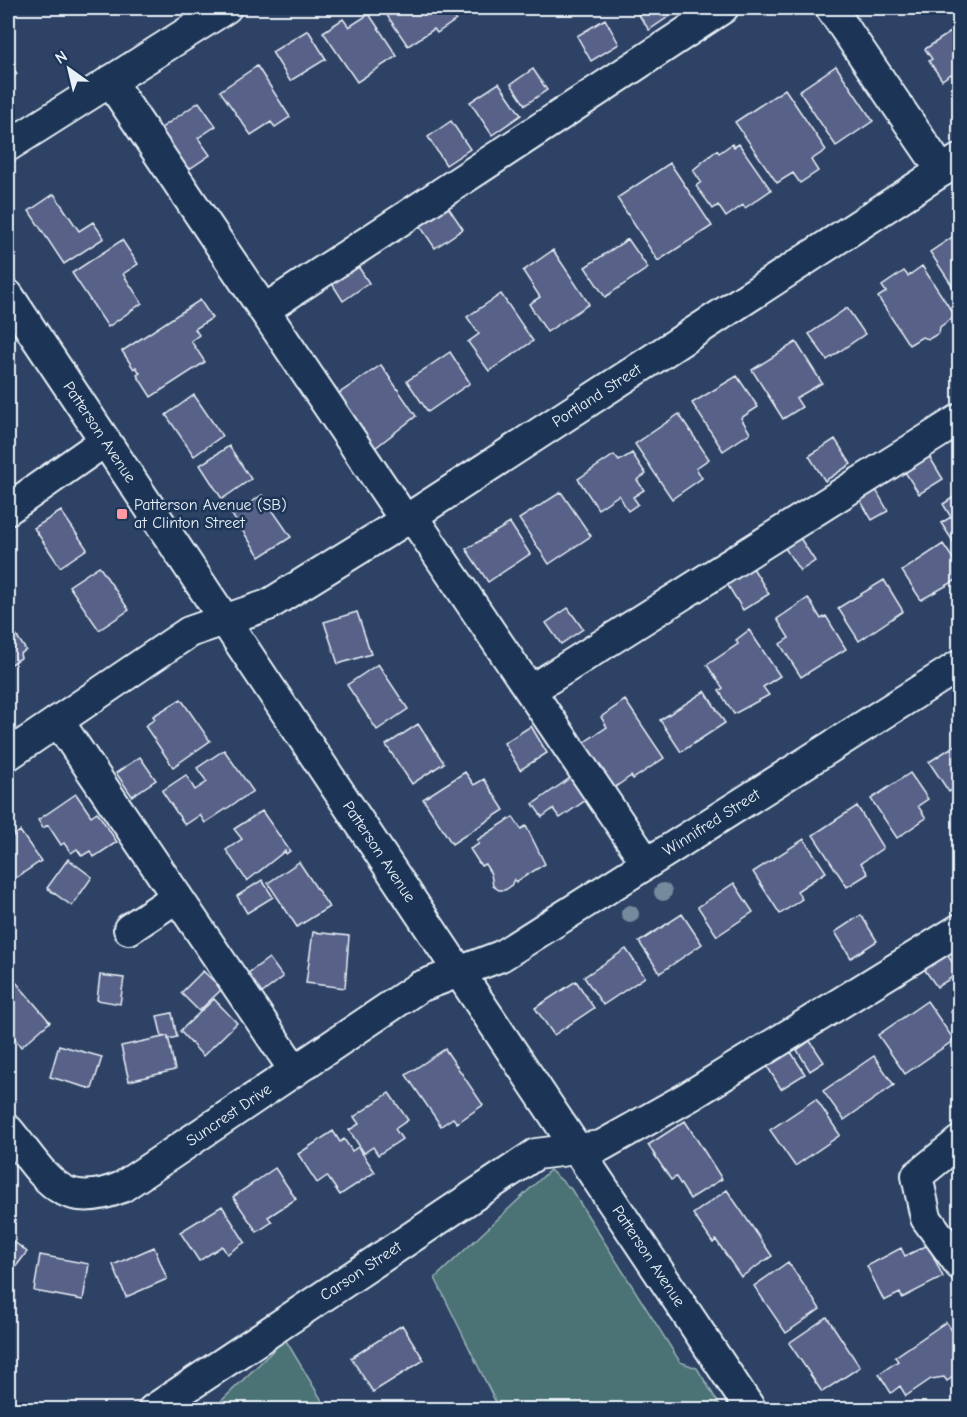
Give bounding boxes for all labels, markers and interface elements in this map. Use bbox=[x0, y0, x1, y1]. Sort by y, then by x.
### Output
north arrow bbox=[39, 39, 99, 99]
text: N bbox=[52, 47, 71, 68]
street label: Portland Street bbox=[549, 360, 645, 431]
street label: Patterson Avenue bbox=[59, 378, 140, 486]
place label: Patterson Avenue (SB) at Clinton Street bbox=[134, 496, 287, 532]
marker: Patterson Avenue (SB) at Clinton Street bbox=[115, 507, 129, 521]
street label: Winnifred Street bbox=[660, 785, 764, 860]
street label: Patterson Avenue bbox=[339, 798, 419, 906]
street label: Suncrest Drive bbox=[183, 1080, 275, 1150]
street label: Patterson Avenue bbox=[608, 1202, 689, 1310]
street label: Carson Street bbox=[317, 1237, 405, 1305]

